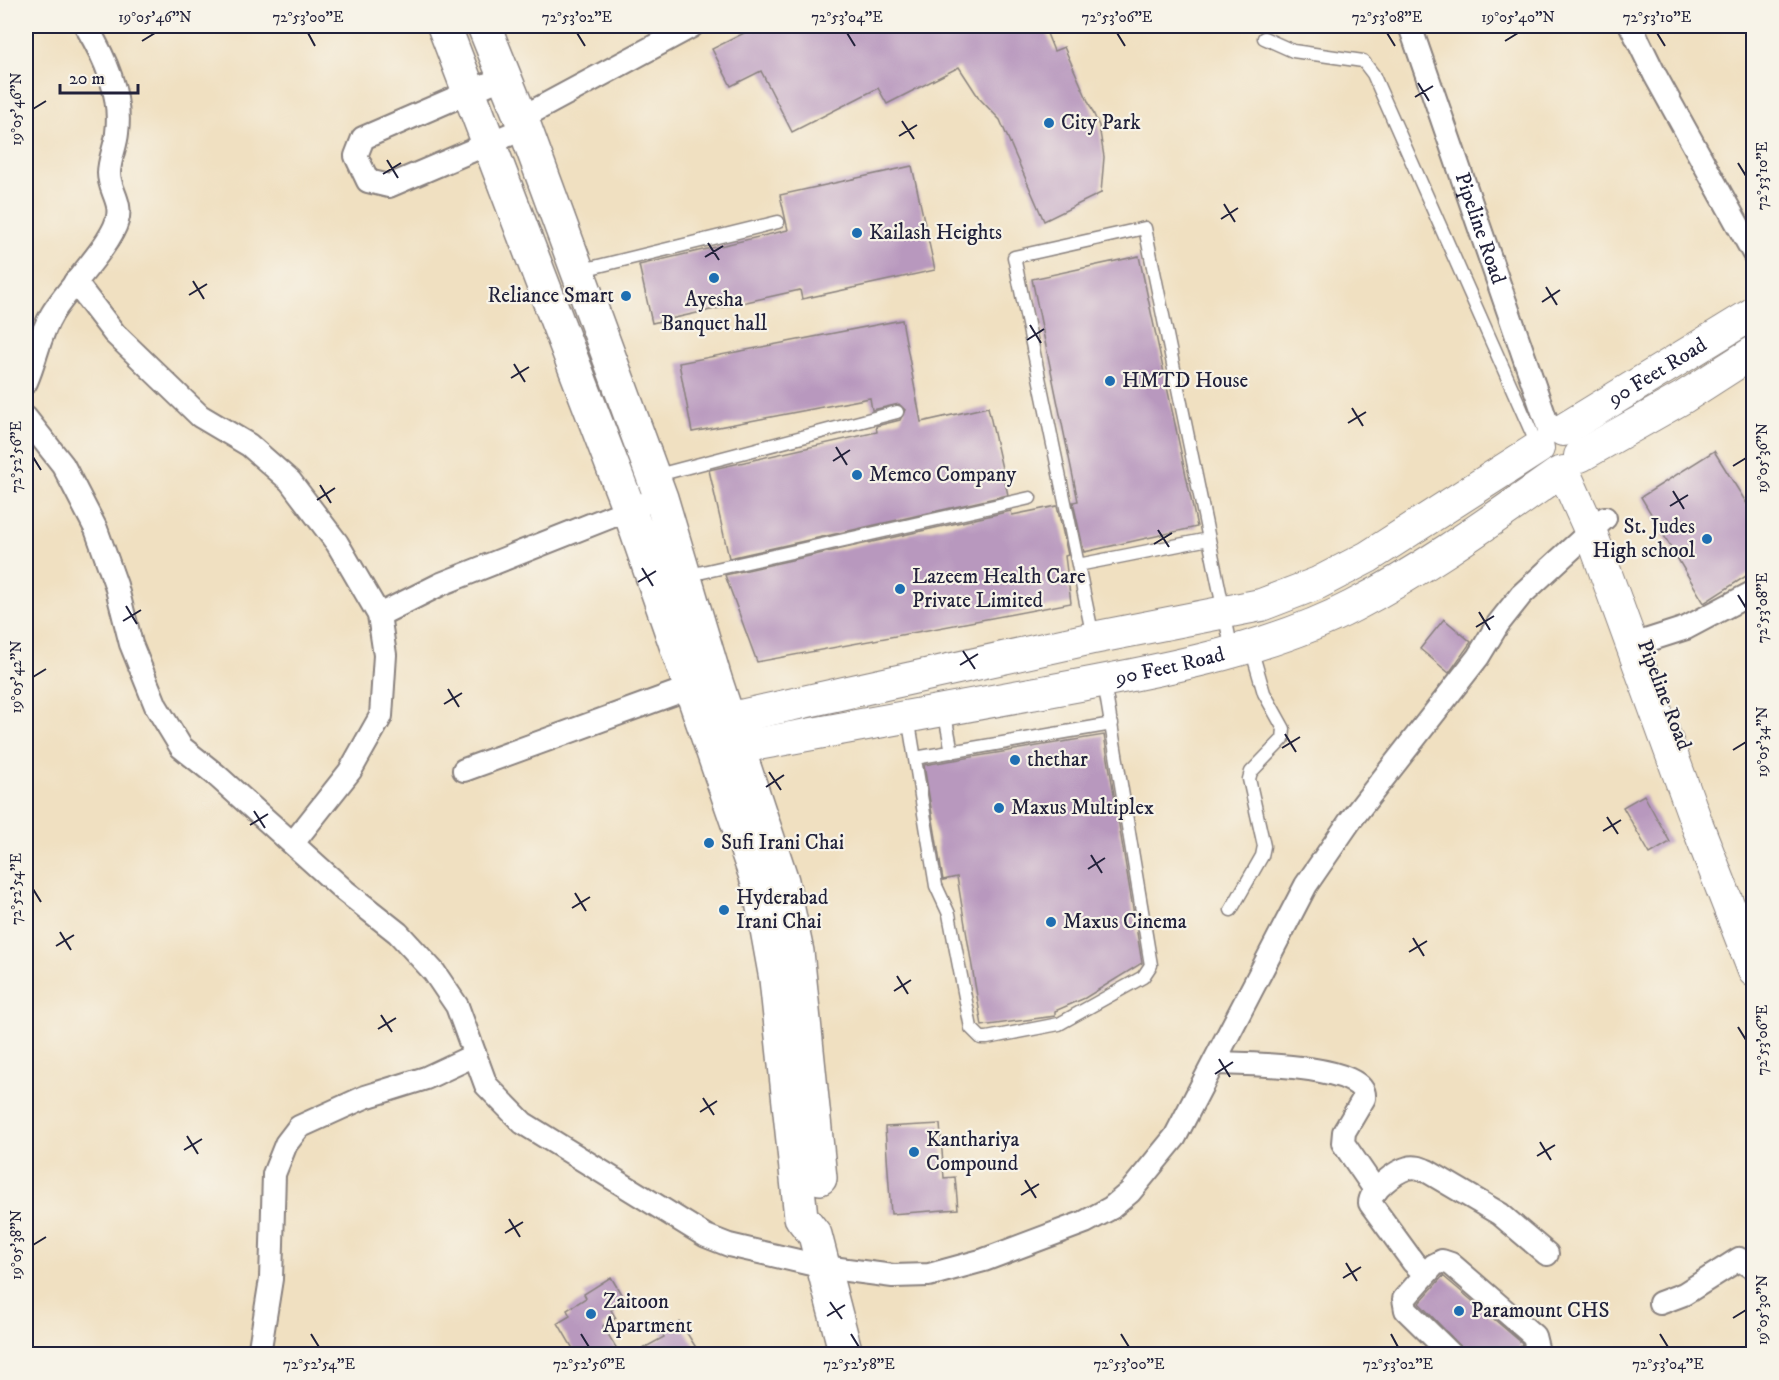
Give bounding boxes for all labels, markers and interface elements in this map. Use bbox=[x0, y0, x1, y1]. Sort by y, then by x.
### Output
text: 19°05'46"N bbox=[118, 8, 192, 27]
text: 72°53'00"E bbox=[272, 8, 344, 27]
text: 72°53'02"E bbox=[542, 8, 613, 27]
text: 72°53'04"E bbox=[811, 8, 883, 27]
text: 72°53'06"E bbox=[1082, 8, 1153, 27]
text: 72°53'08"E bbox=[1352, 8, 1423, 27]
text: 19°05'40"N bbox=[1481, 8, 1555, 27]
text: 72°53'10"E bbox=[1623, 8, 1692, 27]
scale bar bbox=[60, 57, 138, 95]
text: 20 m bbox=[69, 68, 105, 90]
text: 19°05'46"N bbox=[7, 72, 26, 146]
place label: City Park bbox=[1061, 110, 1141, 136]
marker: City Park bbox=[1042, 116, 1056, 130]
text: 72°53'10"E bbox=[1753, 141, 1772, 210]
street label: Pipeline Road bbox=[1449, 169, 1511, 288]
place label: Kailash Heights bbox=[869, 220, 1002, 246]
marker: Kailash Heights bbox=[850, 226, 864, 240]
marker: Ayesha Banquet hall bbox=[707, 271, 721, 285]
place label: Reliance Smart bbox=[487, 283, 614, 309]
place label: Ayesha Banquet hall bbox=[661, 287, 768, 337]
marker: Reliance Smart bbox=[619, 289, 633, 303]
street label: 90 Feet Road bbox=[1603, 332, 1712, 413]
place label: HMTD House bbox=[1122, 368, 1249, 394]
marker: HMTD House bbox=[1103, 374, 1117, 388]
text: 72°52'56"E bbox=[7, 421, 26, 493]
text: 19°05'36"N bbox=[1753, 423, 1772, 493]
place label: Memco Company bbox=[869, 462, 1017, 488]
marker: Memco Company bbox=[850, 468, 864, 482]
place label: St. Judes High school bbox=[1593, 514, 1696, 564]
marker: St. Judes High school bbox=[1700, 532, 1714, 546]
place label: Lazeem Health Care Private Limited bbox=[912, 564, 1086, 614]
text: 72°53'08"E bbox=[1753, 572, 1772, 643]
marker: Lazeem Health Care Private Limited bbox=[893, 582, 907, 596]
street label: Pipeline Road bbox=[1631, 636, 1697, 754]
text: 19°05'42"N bbox=[7, 641, 26, 713]
street label: 90 Feet Road bbox=[1112, 641, 1228, 691]
text: 19°05'34"N bbox=[1753, 706, 1772, 778]
place label: thethar bbox=[1027, 747, 1088, 773]
marker: thethar bbox=[1008, 753, 1022, 767]
place label: Maxus Multiplex bbox=[1011, 795, 1154, 821]
marker: Maxus Multiplex bbox=[992, 801, 1006, 815]
place label: Sufi Irani Chai bbox=[721, 830, 844, 856]
marker: Sufi Irani Chai bbox=[702, 836, 716, 850]
text: 72°52'54"E bbox=[7, 853, 26, 925]
place label: Hyderabad Irani Chai bbox=[736, 885, 829, 935]
marker: Hyderabad Irani Chai bbox=[717, 903, 731, 917]
place label: Maxus Cinema bbox=[1063, 909, 1187, 935]
marker: Maxus Cinema bbox=[1044, 915, 1058, 929]
text: 72°53'06"E bbox=[1753, 1004, 1772, 1075]
place label: Kanthariya Compound bbox=[926, 1127, 1019, 1177]
marker: Kanthariya Compound bbox=[907, 1145, 921, 1159]
text: 19°05'38"N bbox=[7, 1210, 26, 1280]
text: 19°05'30"N bbox=[1753, 1275, 1772, 1345]
place label: Zaitoon Apartment bbox=[603, 1289, 693, 1339]
place label: Paramount CHS bbox=[1471, 1298, 1610, 1324]
marker: Paramount CHS bbox=[1452, 1304, 1466, 1318]
marker: Zaitoon Apartment bbox=[584, 1307, 598, 1321]
text: 72°52'54"E bbox=[283, 1355, 355, 1374]
text: 72°52'56"E bbox=[553, 1355, 625, 1374]
text: 72°52'58"E bbox=[823, 1355, 895, 1374]
text: 72°53'00"E bbox=[1093, 1355, 1165, 1374]
text: 72°53'02"E bbox=[1363, 1355, 1434, 1374]
text: 72°53'04"E bbox=[1632, 1355, 1704, 1374]

